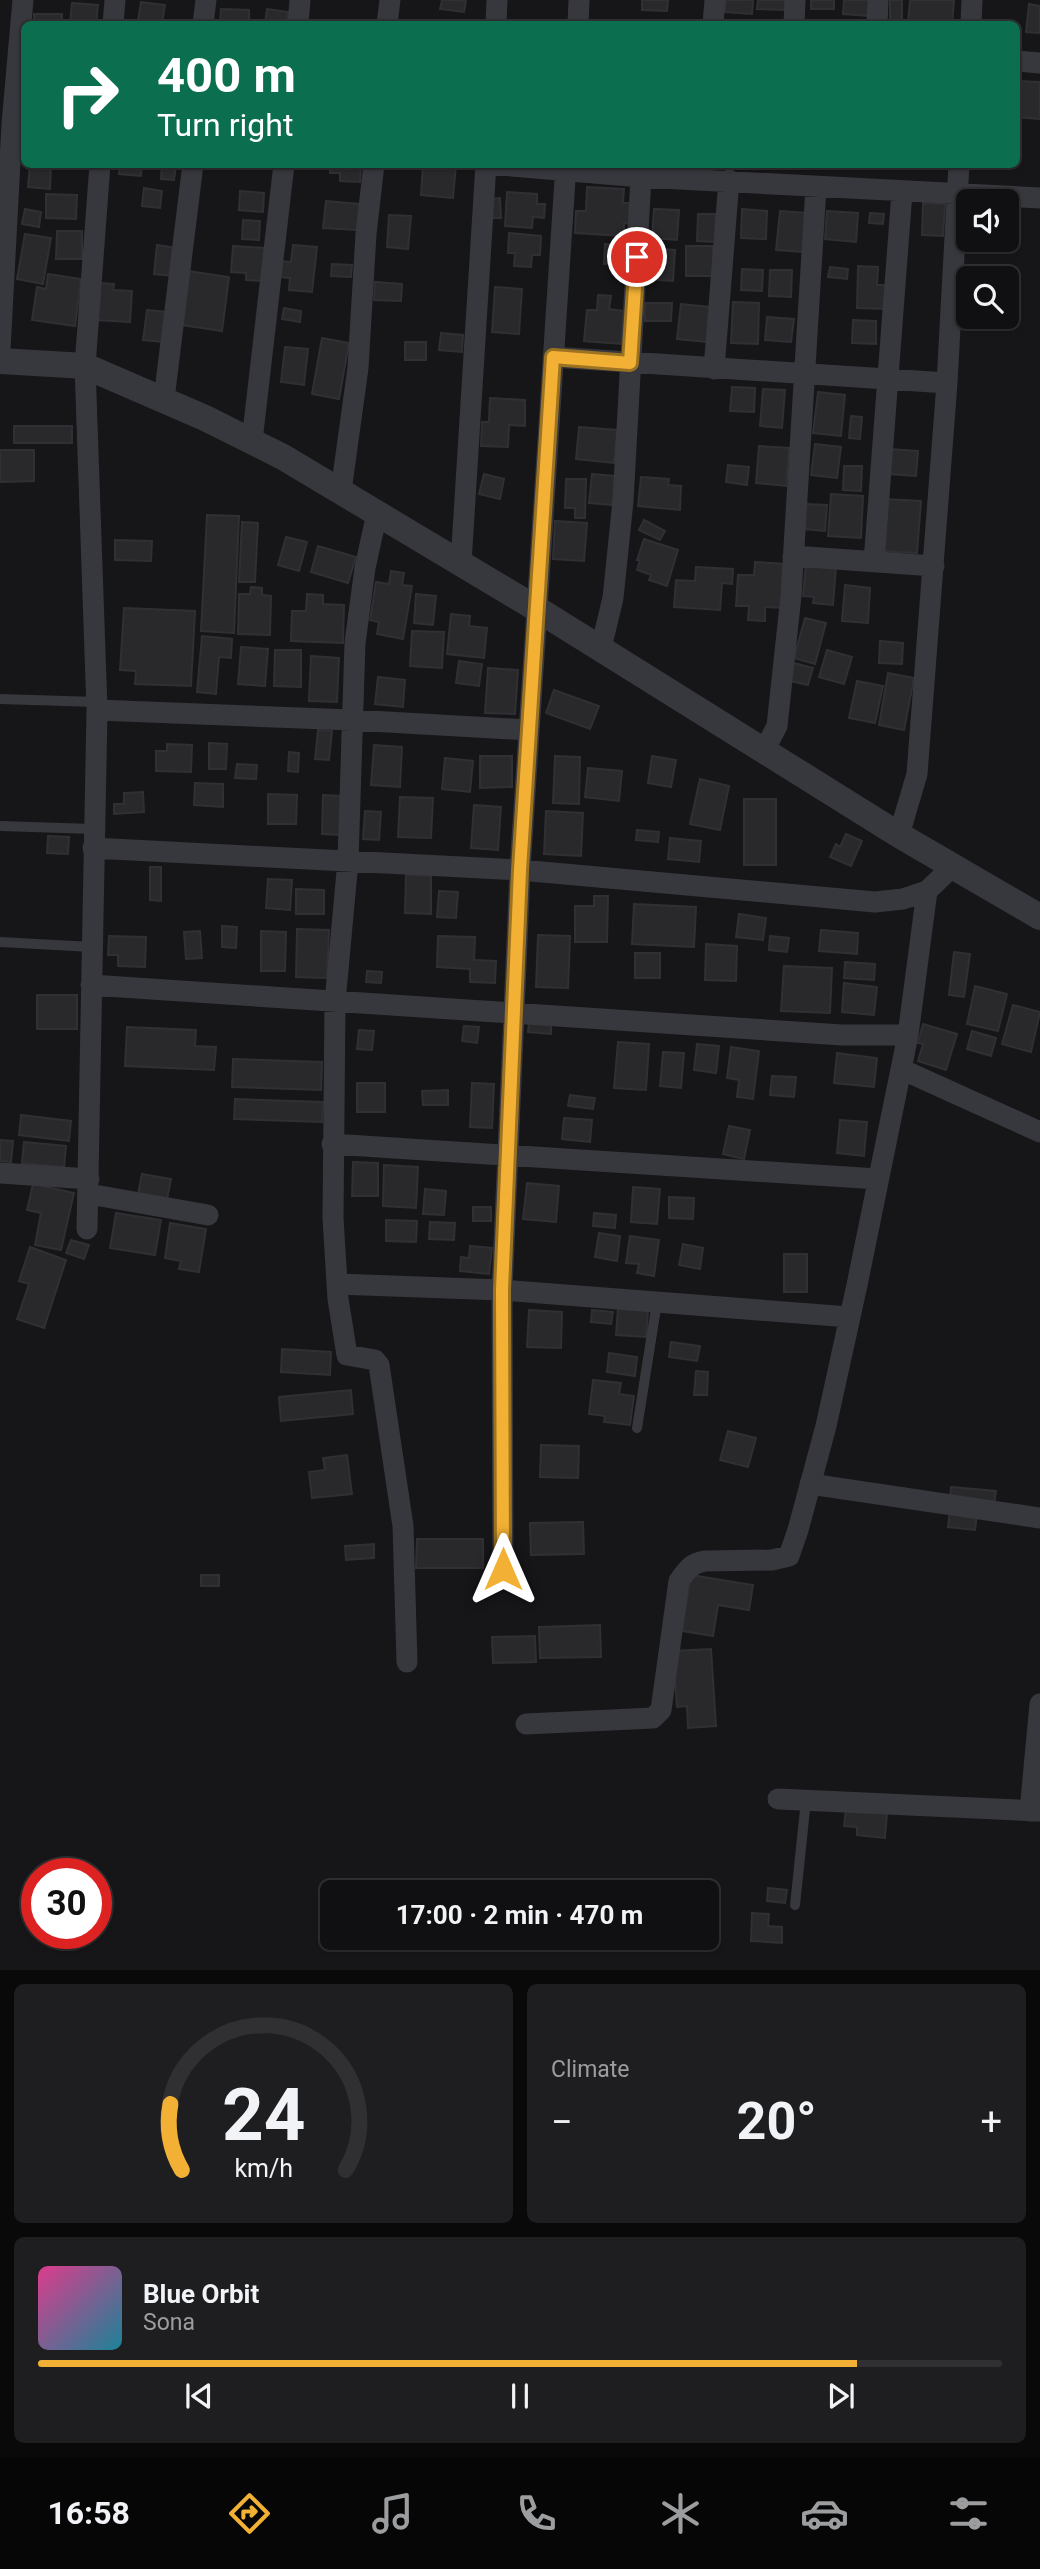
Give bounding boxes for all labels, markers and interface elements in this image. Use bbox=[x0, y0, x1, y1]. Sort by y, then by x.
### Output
text: 400 m bbox=[157, 47, 296, 104]
icon: right bbox=[42, 49, 133, 140]
text: Turn right bbox=[157, 106, 293, 144]
map controls bbox=[956, 189, 1019, 329]
button: sound bbox=[956, 189, 1019, 252]
pin bbox=[607, 227, 667, 287]
icon: arrive bbox=[618, 238, 656, 276]
button: search bbox=[956, 266, 1019, 329]
position arrow bbox=[466, 1532, 540, 1606]
speed limit sign: 30 bbox=[21, 1858, 112, 1949]
text: 17:00 · 2 min · 470 m bbox=[396, 1900, 643, 1930]
text: Climate bbox=[551, 2056, 630, 2083]
text: 24 bbox=[222, 2072, 305, 2158]
text: 20° bbox=[737, 2091, 817, 2152]
text: − bbox=[551, 2100, 573, 2144]
text: + bbox=[980, 2100, 1002, 2144]
text: km/h bbox=[234, 2153, 293, 2182]
text: Blue Orbit bbox=[143, 2279, 259, 2309]
text: Sona bbox=[143, 2309, 195, 2336]
icon: previous bbox=[180, 2377, 218, 2415]
icon: pause bbox=[501, 2377, 539, 2415]
icon: next bbox=[822, 2377, 860, 2415]
icon: directions bbox=[225, 2489, 274, 2538]
icon: music bbox=[368, 2489, 417, 2538]
icon: phone bbox=[512, 2489, 561, 2538]
icon: climate bbox=[656, 2489, 705, 2538]
icon: car bbox=[800, 2489, 849, 2538]
icon: filters bbox=[944, 2489, 993, 2538]
text: 16:58 bbox=[47, 2494, 130, 2532]

